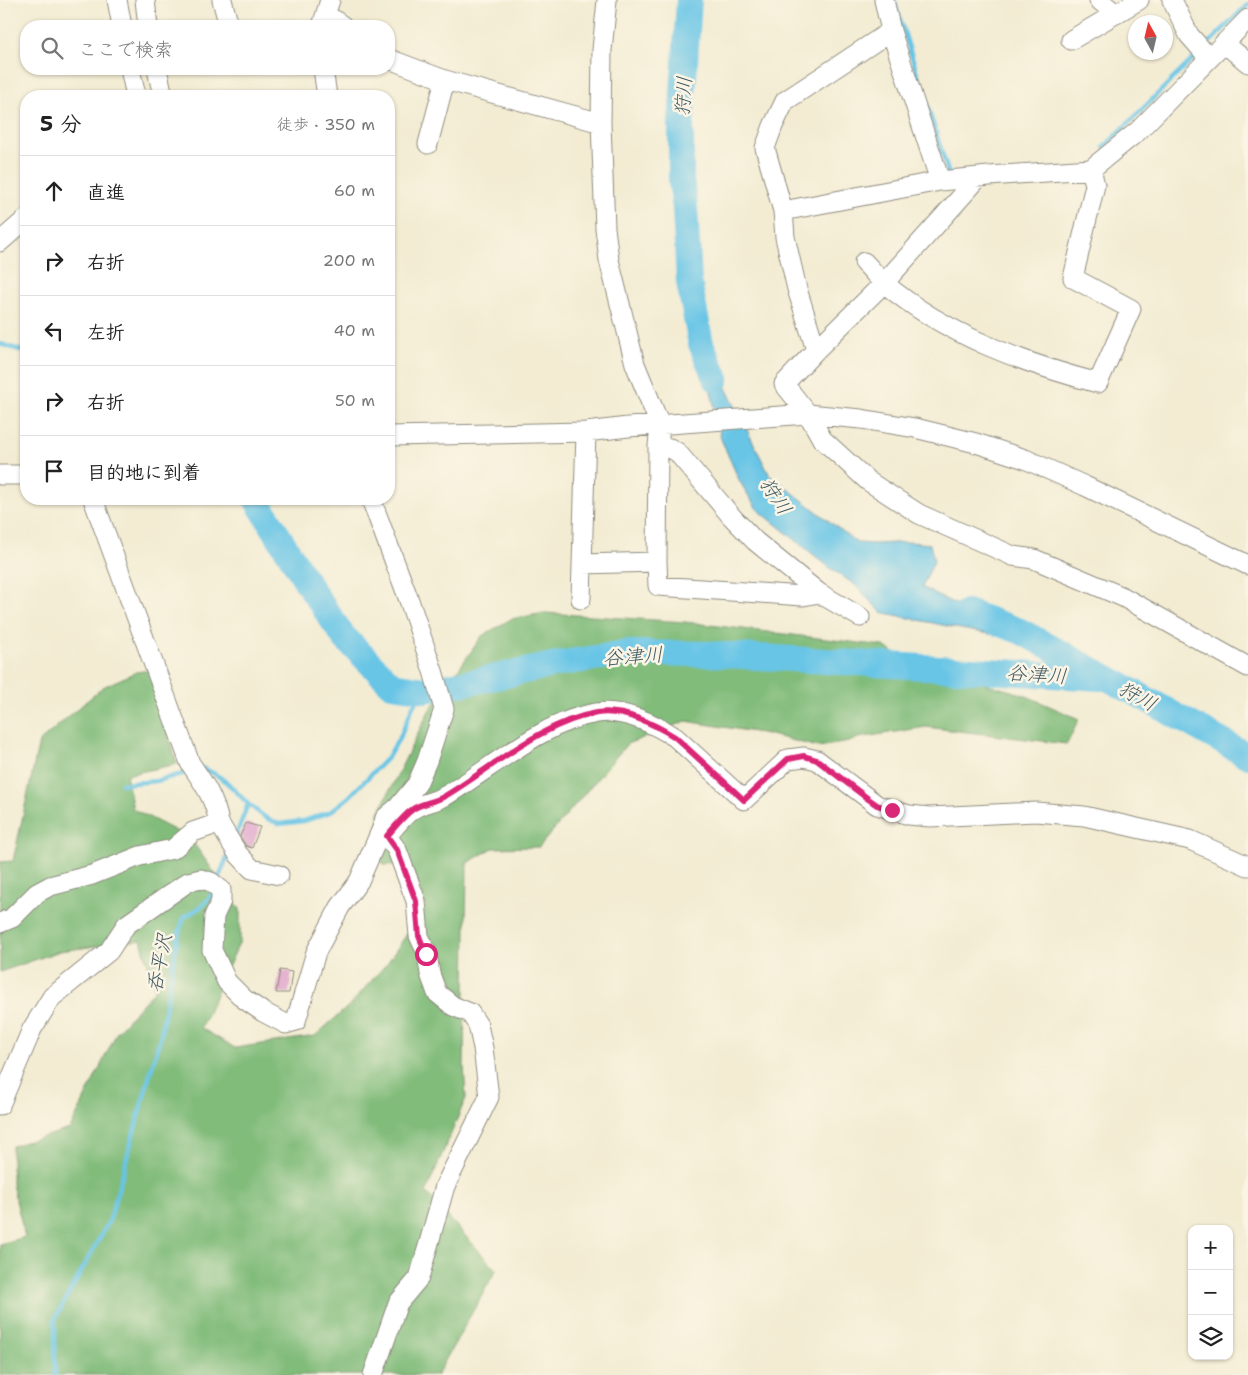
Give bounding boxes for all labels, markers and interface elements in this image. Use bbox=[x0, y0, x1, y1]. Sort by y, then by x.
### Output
north arrow bbox=[1128, 15, 1173, 60]
search box bbox=[20, 20, 395, 75]
icon: search bbox=[38, 34, 66, 62]
text: ここで検索 bbox=[78, 37, 173, 62]
water label: 狩川 bbox=[669, 75, 697, 117]
text: 5 分 bbox=[40, 110, 81, 138]
text: 徒歩 · 350 m bbox=[277, 114, 375, 135]
icon: ahead bbox=[40, 177, 68, 205]
text: 直進 bbox=[87, 180, 125, 205]
text: 60 m bbox=[334, 180, 375, 201]
icon: right bbox=[40, 247, 68, 275]
text: 右折 bbox=[87, 250, 125, 275]
text: 200 m bbox=[323, 250, 375, 271]
icon: left bbox=[40, 317, 68, 345]
text: 左折 bbox=[87, 320, 125, 345]
text: 40 m bbox=[333, 320, 375, 341]
icon: right bbox=[40, 387, 68, 415]
text: 右折 bbox=[87, 390, 125, 415]
text: 50 m bbox=[335, 390, 375, 411]
icon: arrive bbox=[40, 457, 68, 485]
text: 目的地に到着 bbox=[87, 460, 201, 485]
water label: 狩川 bbox=[754, 472, 798, 520]
water label: 谷津川 bbox=[602, 641, 664, 671]
water label: 谷津川 bbox=[1006, 659, 1068, 689]
water label: 狩川 bbox=[1114, 675, 1162, 717]
route end bbox=[881, 799, 904, 822]
water label: 呑平沢 bbox=[141, 930, 178, 995]
route start bbox=[415, 943, 438, 966]
map controls bbox=[1188, 1225, 1233, 1360]
button: + bbox=[1188, 1225, 1233, 1270]
button: − bbox=[1188, 1270, 1233, 1315]
button: layers bbox=[1188, 1315, 1233, 1360]

